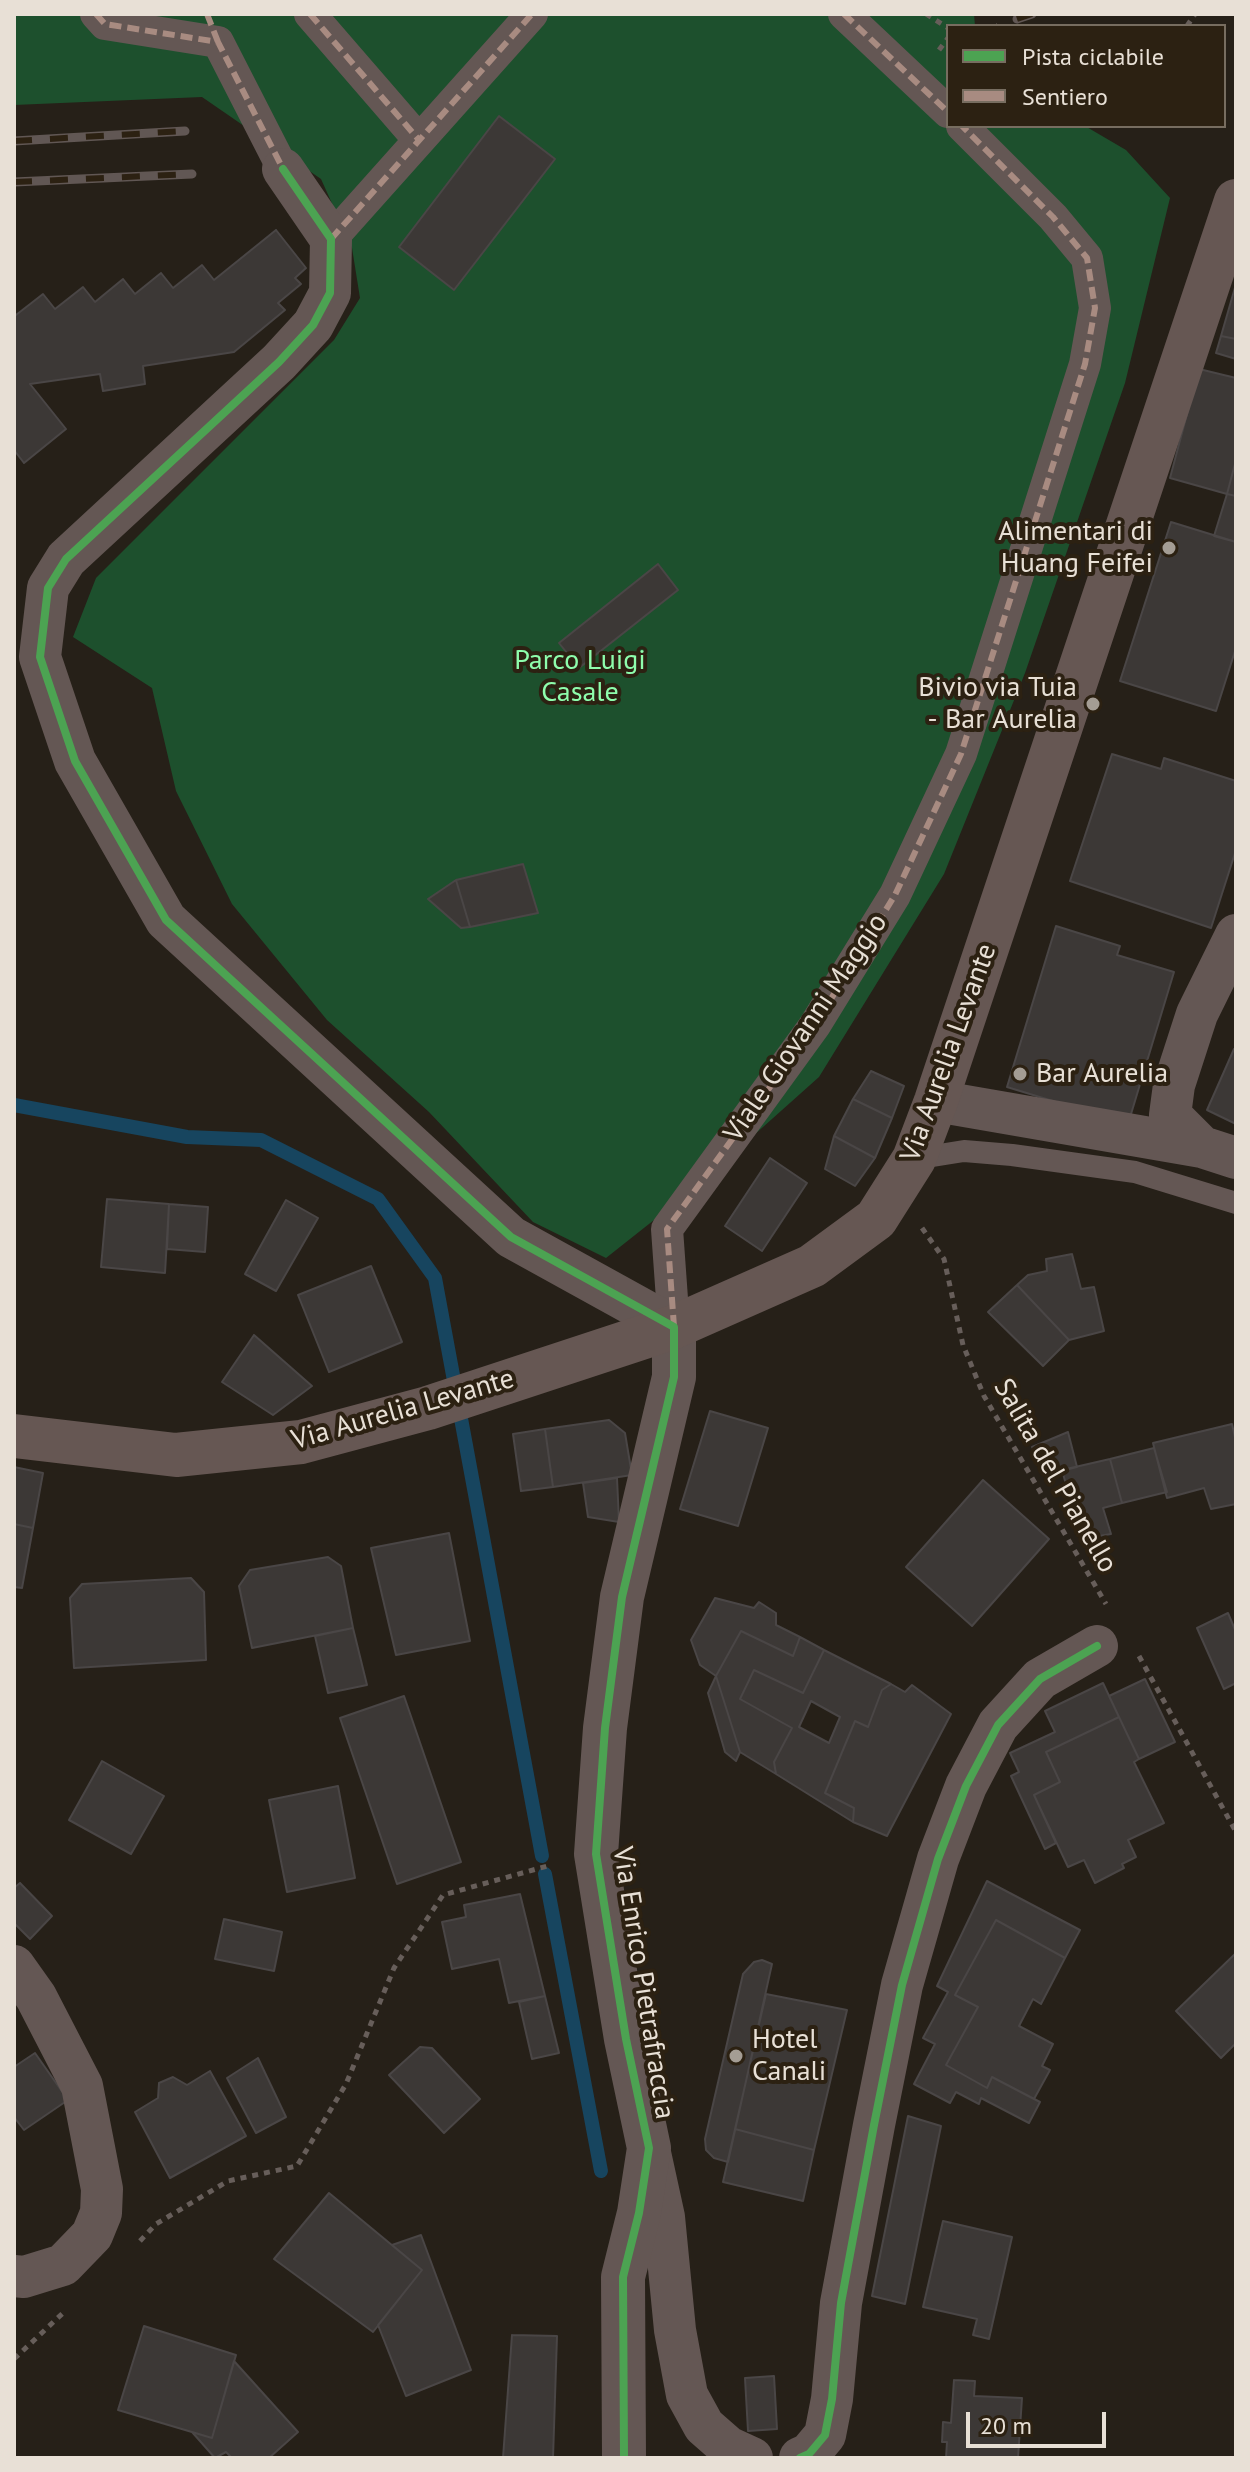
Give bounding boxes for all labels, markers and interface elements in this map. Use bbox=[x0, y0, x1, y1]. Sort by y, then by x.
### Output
legend bbox=[946, 24, 1226, 128]
text: Pista ciclabile bbox=[1022, 41, 1164, 72]
text: Sentiero bbox=[1022, 81, 1108, 112]
place label: Alimentari di Huang Feifei bbox=[998, 515, 1153, 581]
marker: Alimentari di Huang Feifei bbox=[1160, 539, 1178, 557]
park label: Parco Luigi Casale bbox=[514, 644, 646, 710]
place label: Bivio via Tuia - Bar Aurelia bbox=[918, 671, 1077, 737]
marker: Bivio via Tuia - Bar Aurelia bbox=[1084, 695, 1102, 713]
street label: Viale Giovanni Maggio bbox=[717, 907, 895, 1149]
street label: Via Aurelia Levante bbox=[894, 939, 1004, 1167]
place label: Bar Aurelia bbox=[1036, 1057, 1168, 1091]
marker: Bar Aurelia bbox=[1011, 1065, 1029, 1083]
street label: Via Aurelia Levante bbox=[288, 1362, 518, 1458]
street label: Salita del Pianello bbox=[986, 1373, 1124, 1579]
street label: Via Enrico Pietrafraccia bbox=[605, 1844, 681, 2122]
place label: Hotel Canali bbox=[752, 2023, 826, 2089]
marker: Hotel Canali bbox=[727, 2047, 745, 2065]
scale bar bbox=[970, 2396, 1110, 2446]
text: 20 m bbox=[980, 2410, 1032, 2441]

